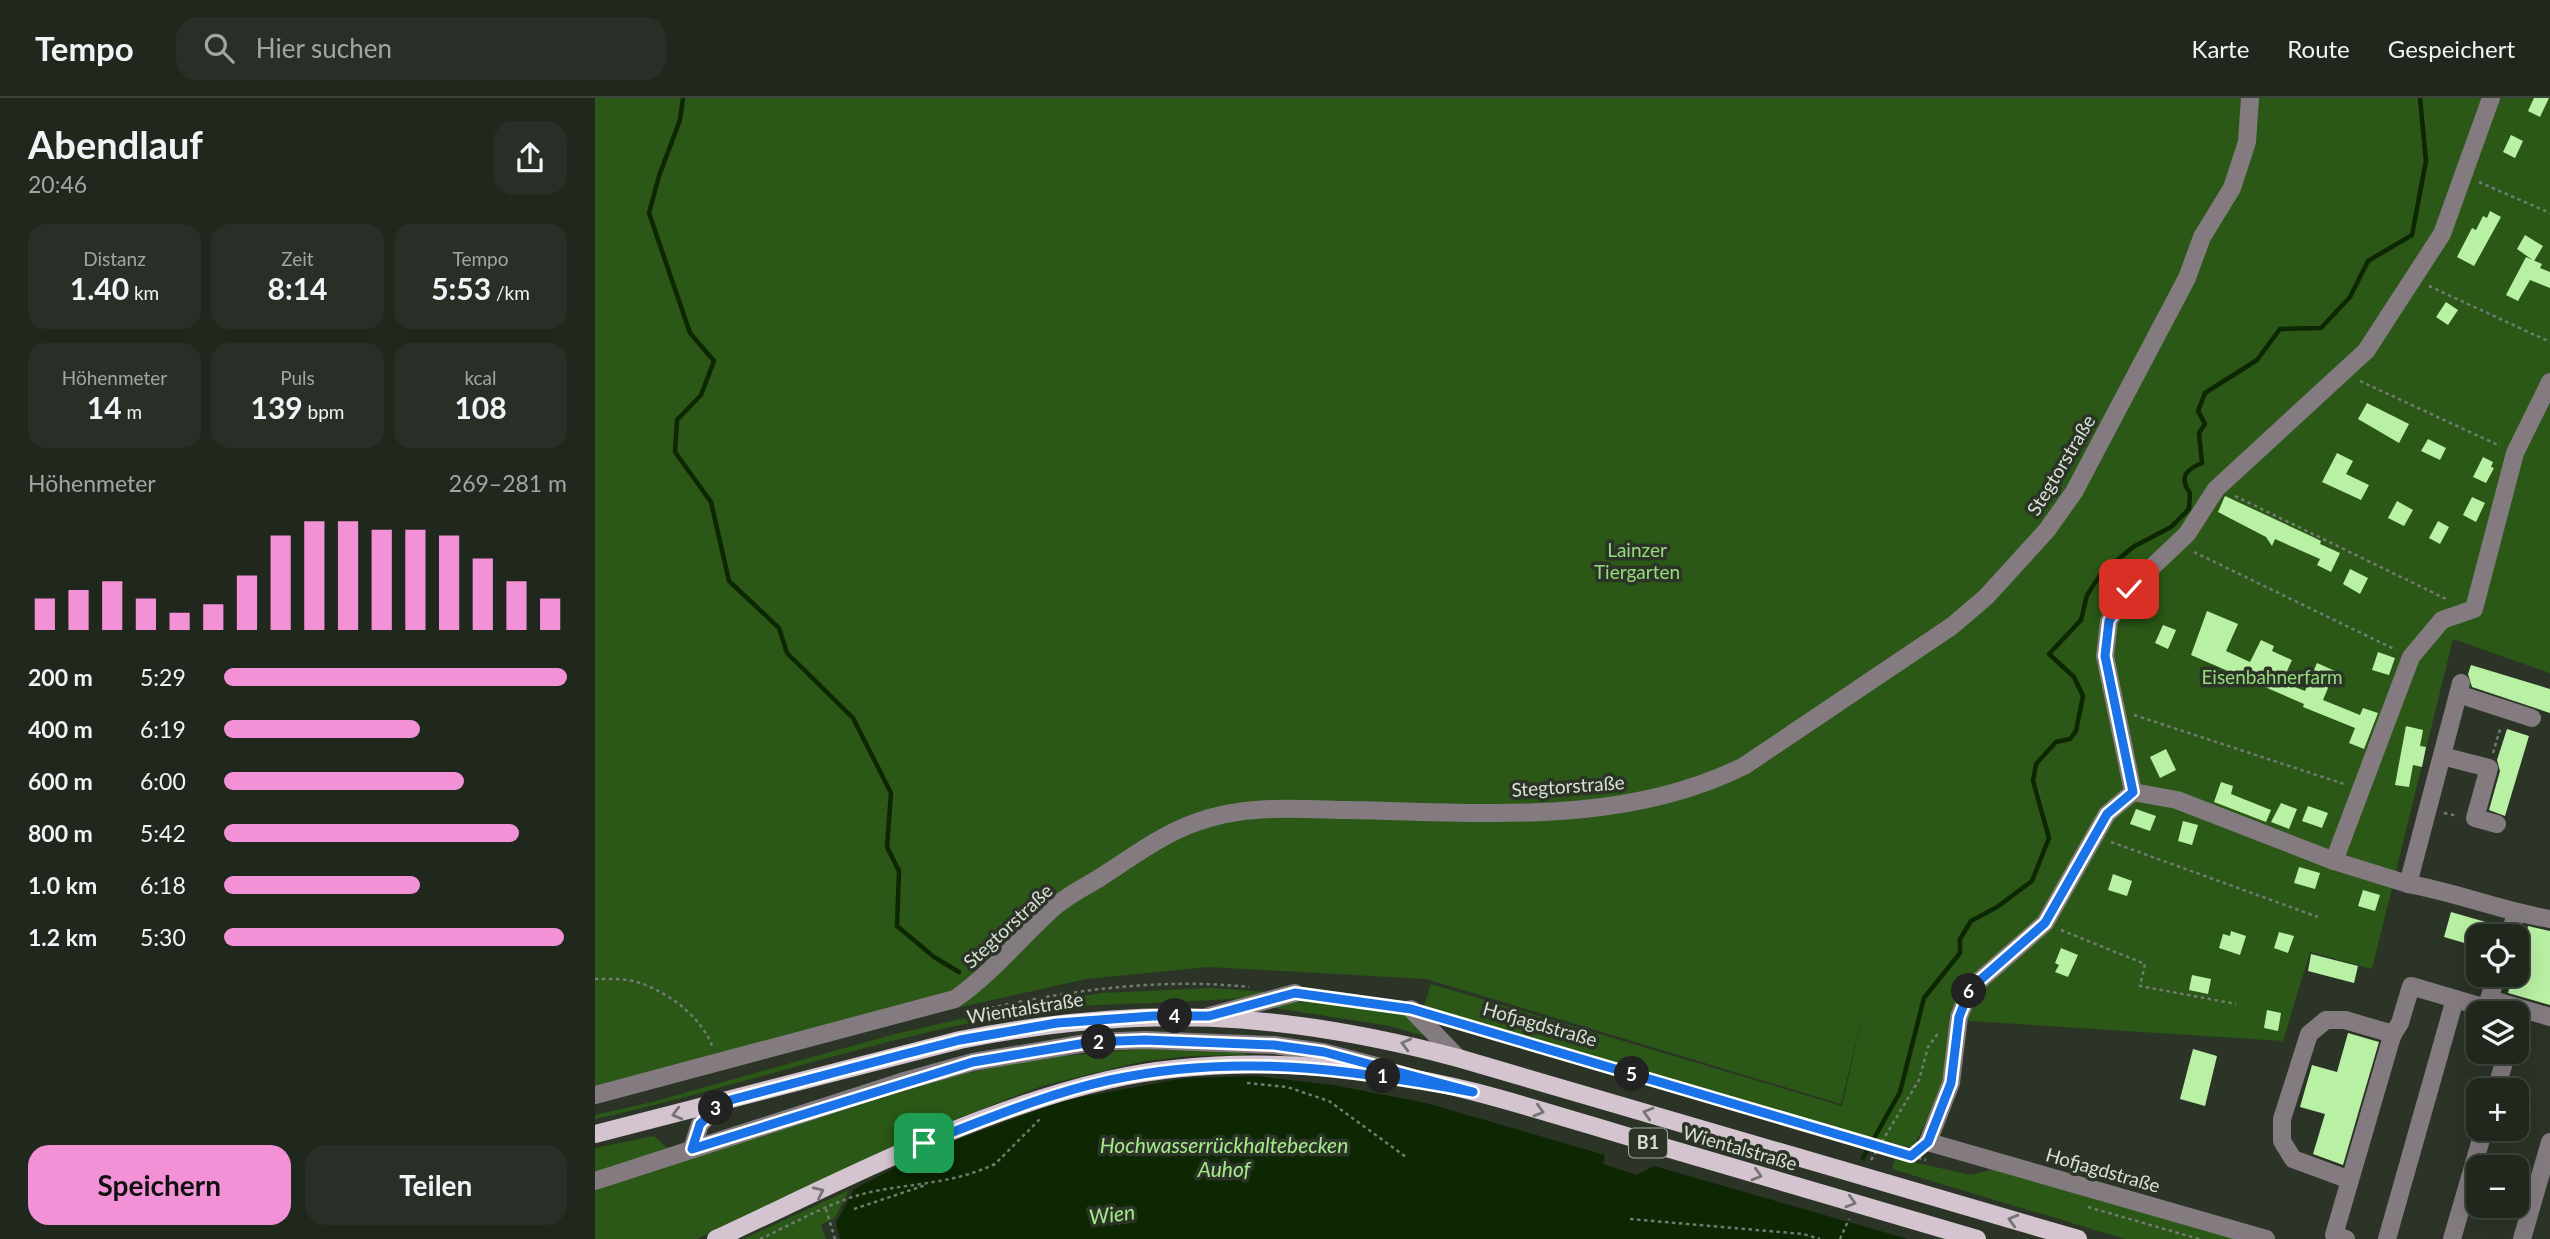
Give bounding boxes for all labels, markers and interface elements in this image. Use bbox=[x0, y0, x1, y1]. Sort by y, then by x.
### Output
search box bbox=[176, 17, 666, 80]
text: Tempo bbox=[35, 28, 134, 68]
icon: search bbox=[200, 29, 238, 67]
text: Hier suchen bbox=[256, 32, 392, 64]
text: Karte bbox=[2192, 34, 2249, 63]
text: Route bbox=[2287, 34, 2350, 63]
text: Gespeichert bbox=[2388, 34, 2515, 63]
text: Abendlauf bbox=[28, 121, 203, 167]
button: share bbox=[493, 121, 567, 195]
text: 20:46 bbox=[28, 170, 87, 198]
text: Distanz bbox=[83, 247, 146, 270]
text: Zeit bbox=[281, 247, 314, 270]
text: Tempo bbox=[453, 247, 508, 270]
text: 1.40 bbox=[70, 270, 129, 306]
text: 8:14 bbox=[268, 270, 327, 306]
text: 5:53 bbox=[431, 270, 491, 306]
text: km bbox=[129, 281, 159, 304]
text: /km bbox=[491, 281, 530, 304]
text: Höhenmeter bbox=[62, 366, 167, 389]
text: Puls bbox=[280, 366, 315, 389]
text: kcal bbox=[464, 366, 497, 389]
text: 14 bbox=[87, 389, 122, 425]
text: 139 bbox=[251, 389, 303, 425]
text: 108 bbox=[454, 389, 507, 425]
text: m bbox=[122, 400, 142, 423]
text: bpm bbox=[303, 400, 344, 423]
street label: Stegtorstraße bbox=[2022, 410, 2100, 519]
text: Höhenmeter bbox=[28, 469, 156, 497]
text: 269–281 m bbox=[449, 469, 567, 497]
park label: Lainzer Tiergarten bbox=[1594, 538, 1680, 583]
pin bbox=[2099, 559, 2159, 619]
icon: check bbox=[2110, 570, 2148, 608]
text: 200 m bbox=[28, 663, 93, 691]
text: 5:29 bbox=[140, 663, 186, 691]
park label: Eisenbahnerfarm bbox=[2201, 665, 2343, 688]
text: 400 m bbox=[28, 715, 93, 743]
text: 6:19 bbox=[140, 715, 186, 743]
text: 600 m bbox=[28, 767, 93, 795]
text: 6:00 bbox=[140, 767, 186, 795]
street label: Stegtorstraße bbox=[1511, 770, 1625, 801]
text: 800 m bbox=[28, 819, 93, 847]
text: 5:42 bbox=[140, 819, 186, 847]
text: 1.0 km bbox=[28, 871, 97, 899]
text: 6:18 bbox=[140, 871, 186, 899]
street label: Stegtorstraße bbox=[958, 879, 1057, 973]
text: 1.2 km bbox=[28, 923, 97, 951]
text: 5:30 bbox=[140, 923, 186, 951]
map controls bbox=[2466, 924, 2529, 1218]
button: locate bbox=[2466, 924, 2529, 987]
pin: 6 bbox=[1951, 974, 1987, 1008]
text: 6 bbox=[1963, 979, 1974, 1002]
street label: Wientalstraße bbox=[965, 987, 1085, 1028]
street label: Hofjagdstraße bbox=[1480, 996, 1600, 1051]
pin: 4 bbox=[1157, 998, 1193, 1034]
button: layers bbox=[2466, 1001, 2529, 1064]
text: 4 bbox=[1169, 1004, 1180, 1027]
pin: 2 bbox=[1081, 1024, 1117, 1060]
text: 2 bbox=[1093, 1030, 1104, 1053]
one-way arrow bbox=[1400, 1038, 1412, 1052]
pin: 5 bbox=[1615, 1056, 1649, 1091]
pin: 1 bbox=[1365, 1058, 1401, 1094]
text: 5 bbox=[1626, 1062, 1637, 1085]
text: 1 bbox=[1377, 1064, 1388, 1087]
button: + bbox=[2466, 1078, 2529, 1141]
pin: 3 bbox=[699, 1090, 733, 1126]
text: 3 bbox=[710, 1096, 721, 1119]
one-way arrow bbox=[1532, 1102, 1544, 1117]
one-way arrow bbox=[671, 1106, 683, 1120]
one-way arrow bbox=[1642, 1107, 1654, 1121]
pin bbox=[894, 1113, 954, 1173]
street label: Wientalstraße bbox=[1680, 1120, 1800, 1175]
icon: arrive bbox=[905, 1124, 943, 1162]
road number: B1 bbox=[1629, 1128, 1667, 1158]
water label: Hochwasserrückhaltebecken Auhof bbox=[1100, 1132, 1348, 1181]
street label: Hofjagdstraße bbox=[2043, 1142, 2163, 1197]
button: Speichern bbox=[28, 1145, 291, 1225]
button: Teilen bbox=[305, 1145, 567, 1225]
button: − bbox=[2466, 1155, 2529, 1218]
one-way arrow bbox=[1751, 1166, 1763, 1181]
one-way arrow bbox=[812, 1186, 824, 1200]
one-way arrow bbox=[1845, 1194, 1857, 1209]
water label: Wien bbox=[1087, 1198, 1136, 1229]
one-way arrow bbox=[2007, 1213, 2019, 1228]

